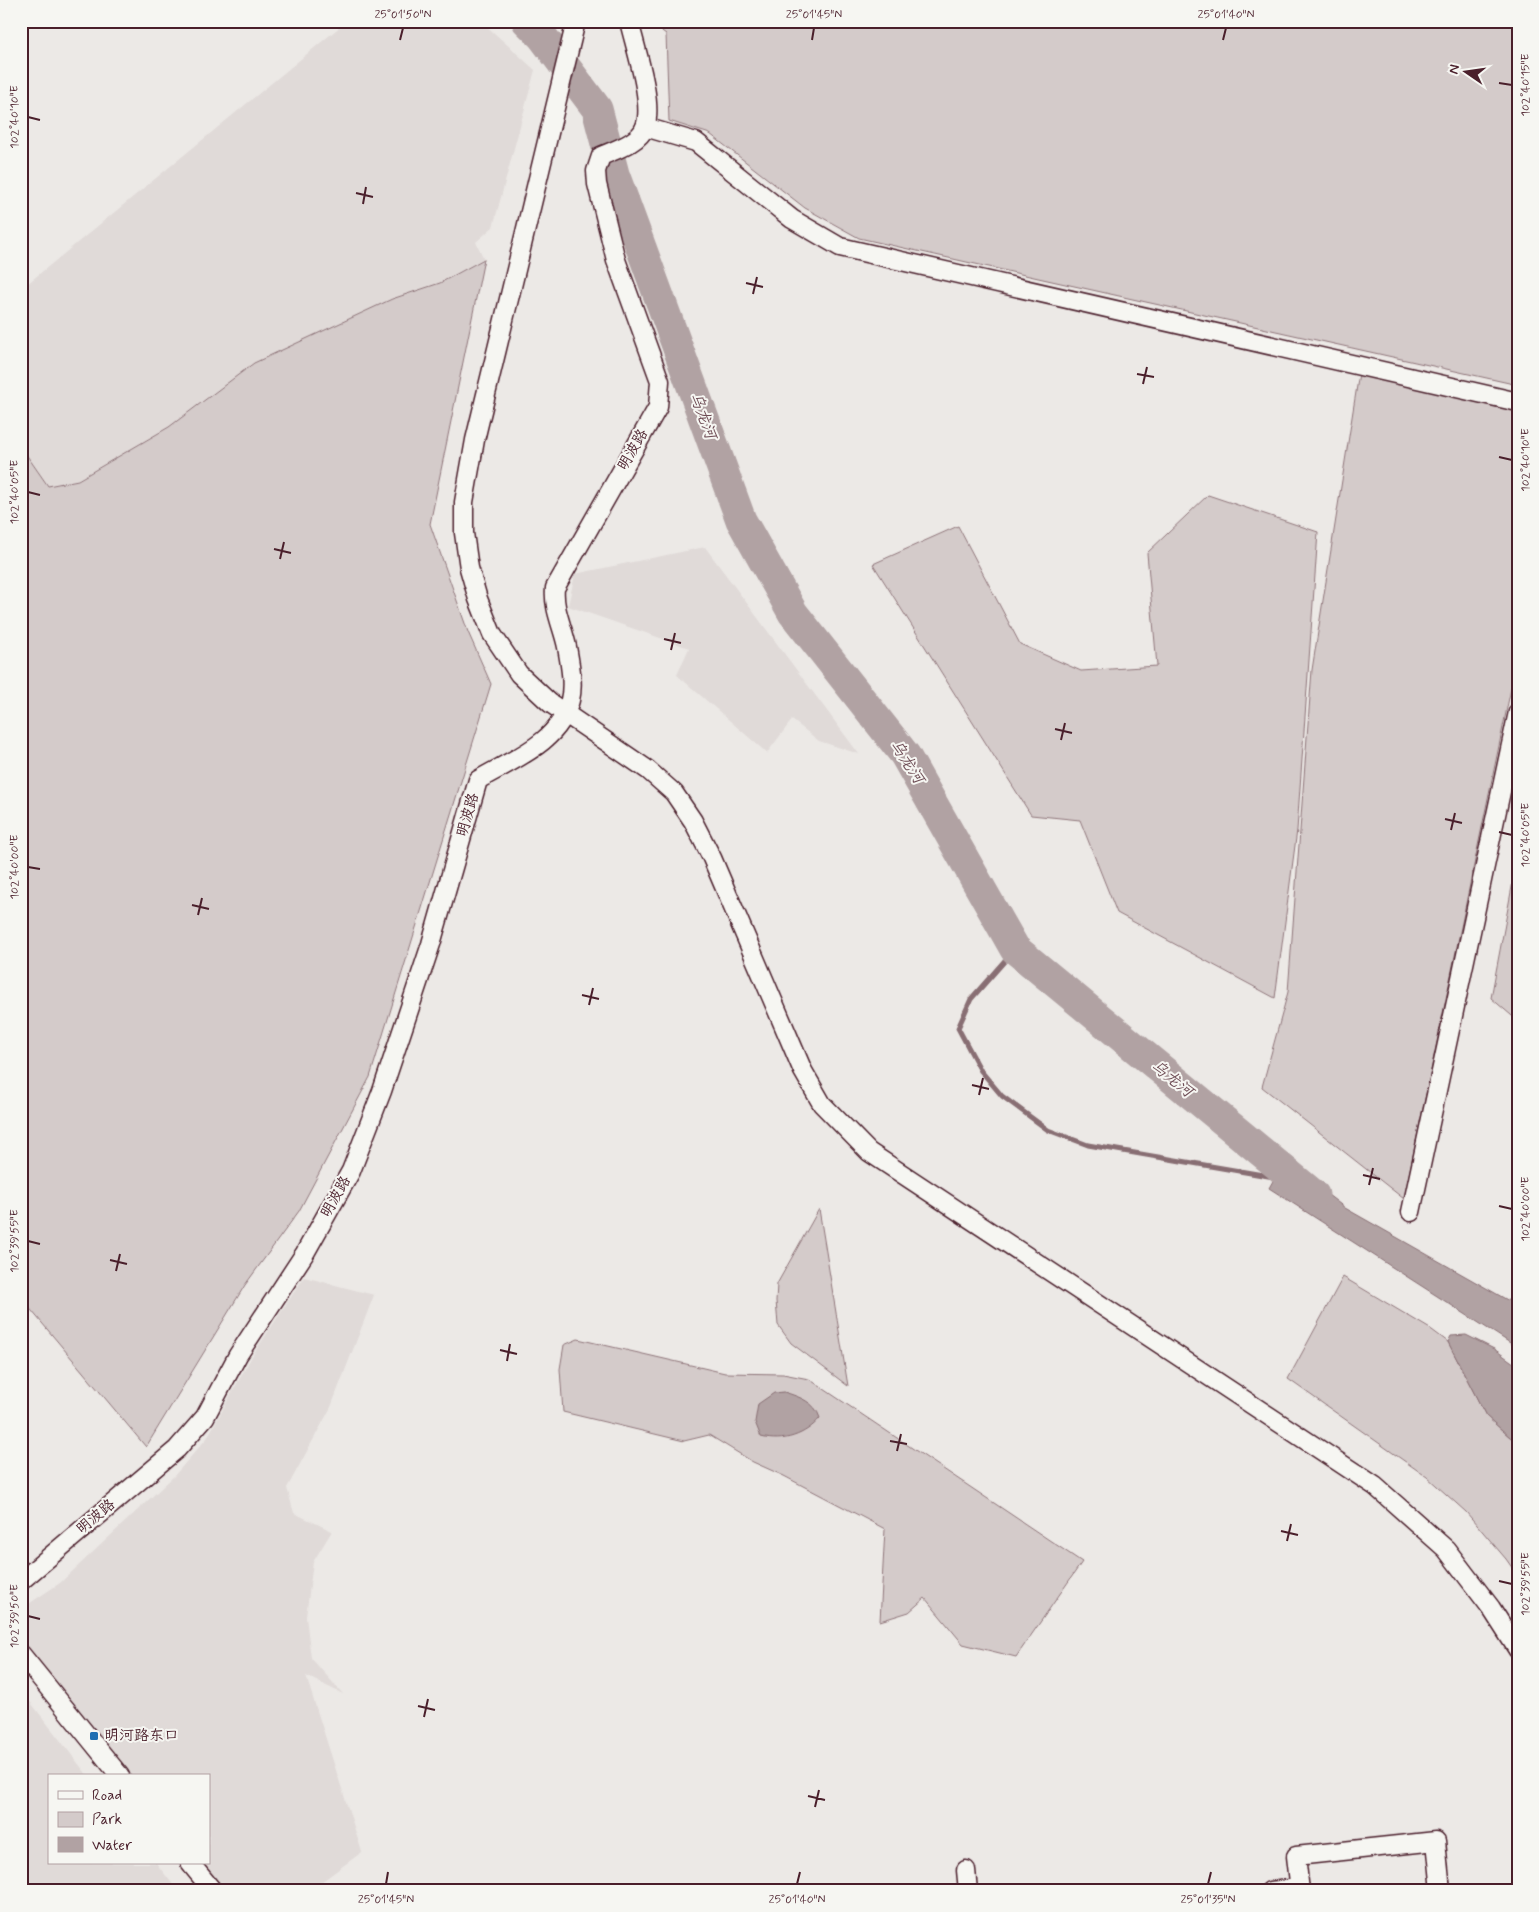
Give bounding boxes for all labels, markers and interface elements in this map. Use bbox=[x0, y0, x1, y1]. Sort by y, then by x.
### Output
text: 25°01'50"N bbox=[374, 7, 432, 23]
text: 25°01'45"N bbox=[786, 7, 842, 23]
text: 25°01'40"N bbox=[1198, 7, 1254, 23]
north arrow bbox=[1442, 48, 1492, 98]
text: 102°40'15"E bbox=[1518, 54, 1534, 116]
text: N bbox=[1444, 63, 1464, 76]
text: 102°40'10"E bbox=[7, 85, 23, 149]
water label: 乌龙河 bbox=[685, 390, 722, 445]
street label: 明波路 bbox=[613, 426, 653, 474]
text: 102°40'10"E bbox=[1518, 428, 1534, 492]
text: 102°40'05"E bbox=[7, 460, 23, 524]
water label: 乌龙河 bbox=[885, 736, 931, 790]
street label: 明波路 bbox=[452, 791, 484, 839]
text: 102°40'05"E bbox=[1518, 803, 1534, 867]
text: 102°40'00"E bbox=[7, 835, 23, 899]
water label: 乌龙河 bbox=[1147, 1056, 1200, 1104]
street label: 明波路 bbox=[316, 1172, 356, 1222]
text: 102°40'00"E bbox=[1518, 1177, 1534, 1241]
text: 102°39'55"E bbox=[7, 1209, 23, 1273]
street label: 明波路 bbox=[72, 1495, 120, 1539]
text: 102°39'55"E bbox=[1518, 1552, 1534, 1616]
text: 102°39'50"E bbox=[7, 1584, 23, 1648]
place label: 明河路东口 bbox=[104, 1726, 179, 1746]
marker: 明河路东口 bbox=[88, 1730, 100, 1742]
legend bbox=[48, 1774, 210, 1864]
text: Road bbox=[92, 1786, 122, 1806]
text: Park bbox=[92, 1810, 122, 1830]
text: Water bbox=[92, 1836, 132, 1856]
text: 25°01'45"N bbox=[358, 1892, 414, 1908]
text: 25°01'40"N bbox=[769, 1892, 825, 1908]
text: 25°01'35"N bbox=[1181, 1892, 1235, 1908]

